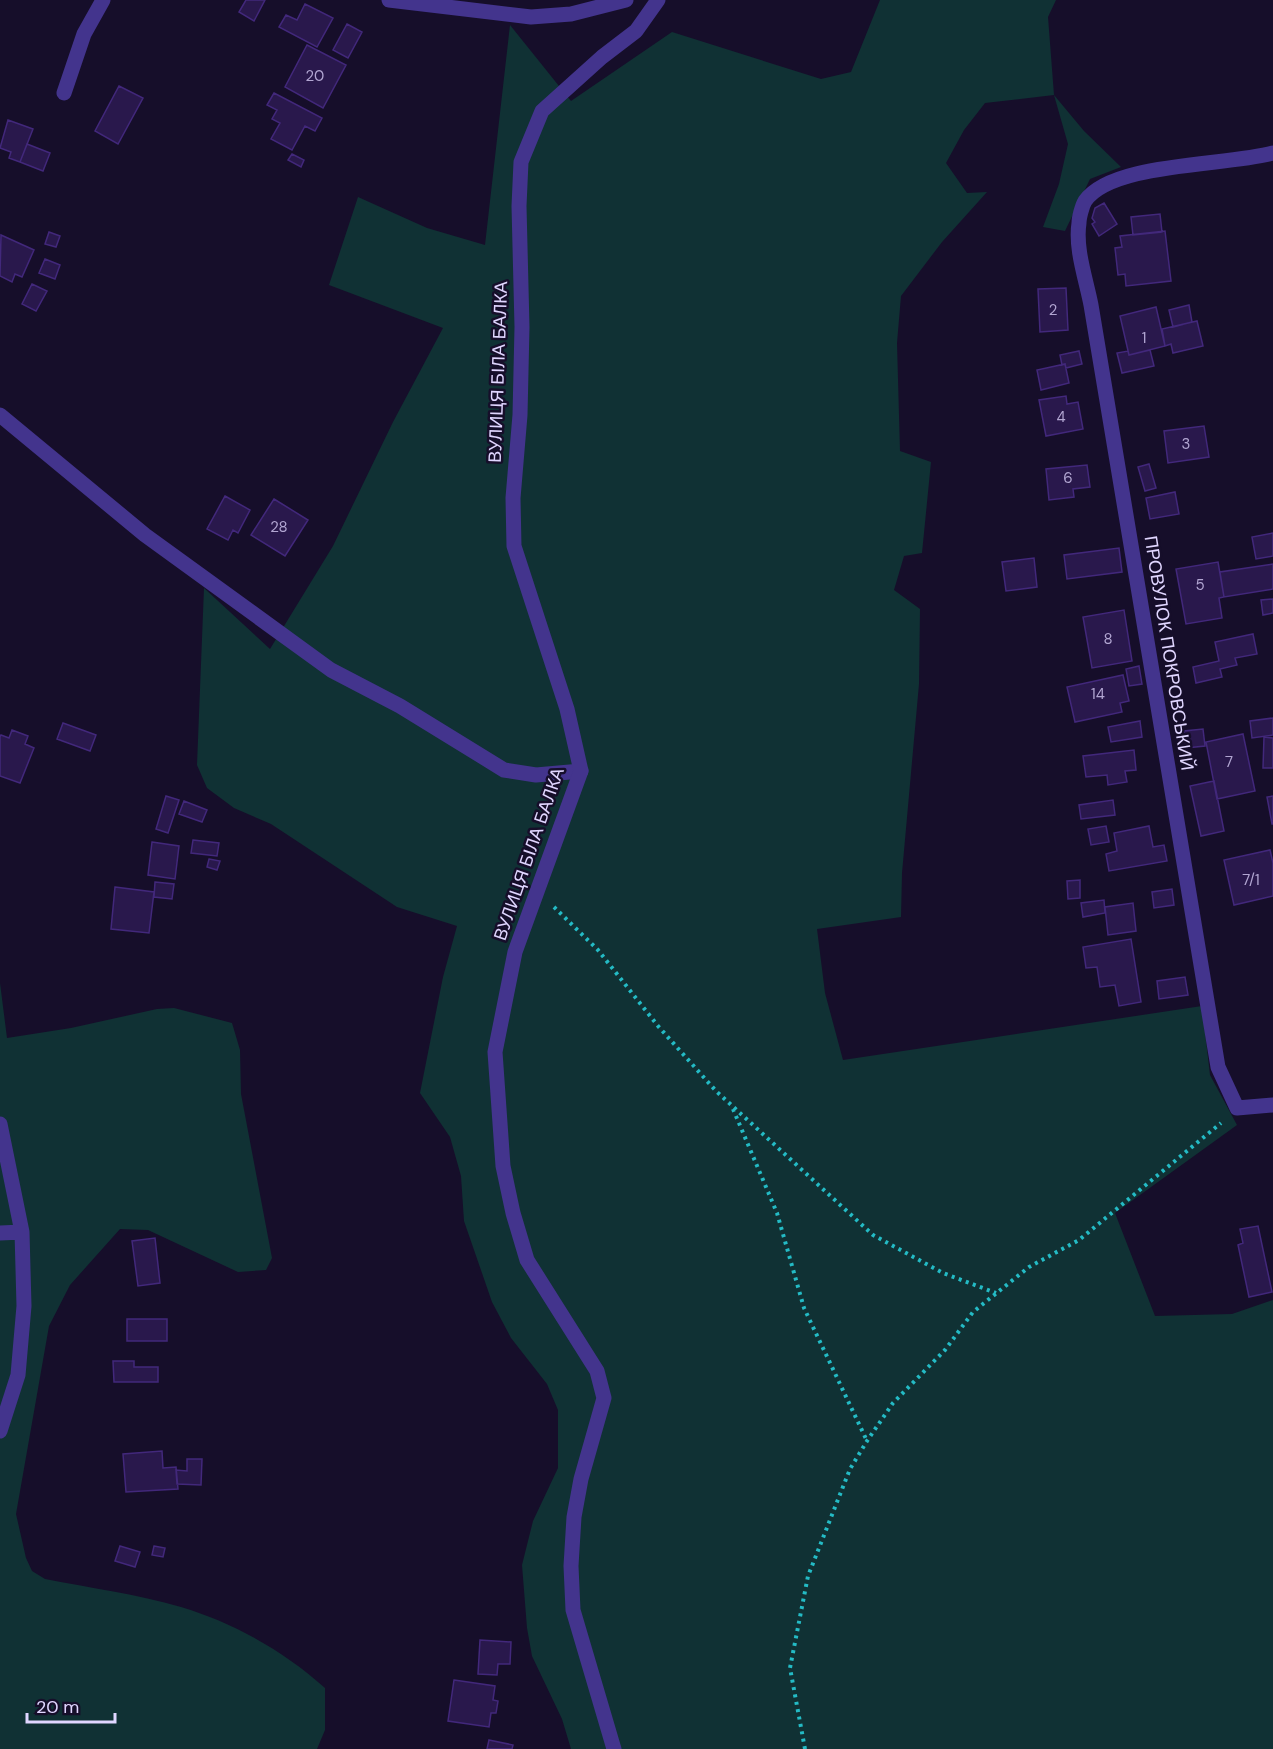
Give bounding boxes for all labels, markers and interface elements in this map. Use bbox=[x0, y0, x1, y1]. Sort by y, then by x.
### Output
house number: 20 bbox=[306, 66, 324, 86]
street label: ВУЛИЦЯ БІЛА БАЛКА bbox=[483, 281, 513, 463]
house number: 2 bbox=[1049, 300, 1057, 320]
house number: 1 bbox=[1142, 328, 1146, 348]
house number: 4 bbox=[1056, 407, 1066, 427]
house number: 3 bbox=[1182, 434, 1190, 454]
house number: 6 bbox=[1063, 468, 1073, 488]
house number: 28 bbox=[270, 517, 288, 537]
street label: ПРОВУЛОК ПОКРОВСЬКИЙ bbox=[1139, 534, 1199, 772]
house number: 5 bbox=[1195, 575, 1205, 595]
house number: 8 bbox=[1103, 629, 1113, 649]
house number: 14 bbox=[1091, 684, 1105, 704]
house number: 7 bbox=[1225, 752, 1233, 772]
street label: ВУЛИЦЯ БІЛА БАЛКА bbox=[488, 764, 570, 944]
house number: 7/1 bbox=[1242, 870, 1260, 890]
scale bar bbox=[27, 1686, 116, 1724]
text: 20 m bbox=[36, 1695, 79, 1719]

